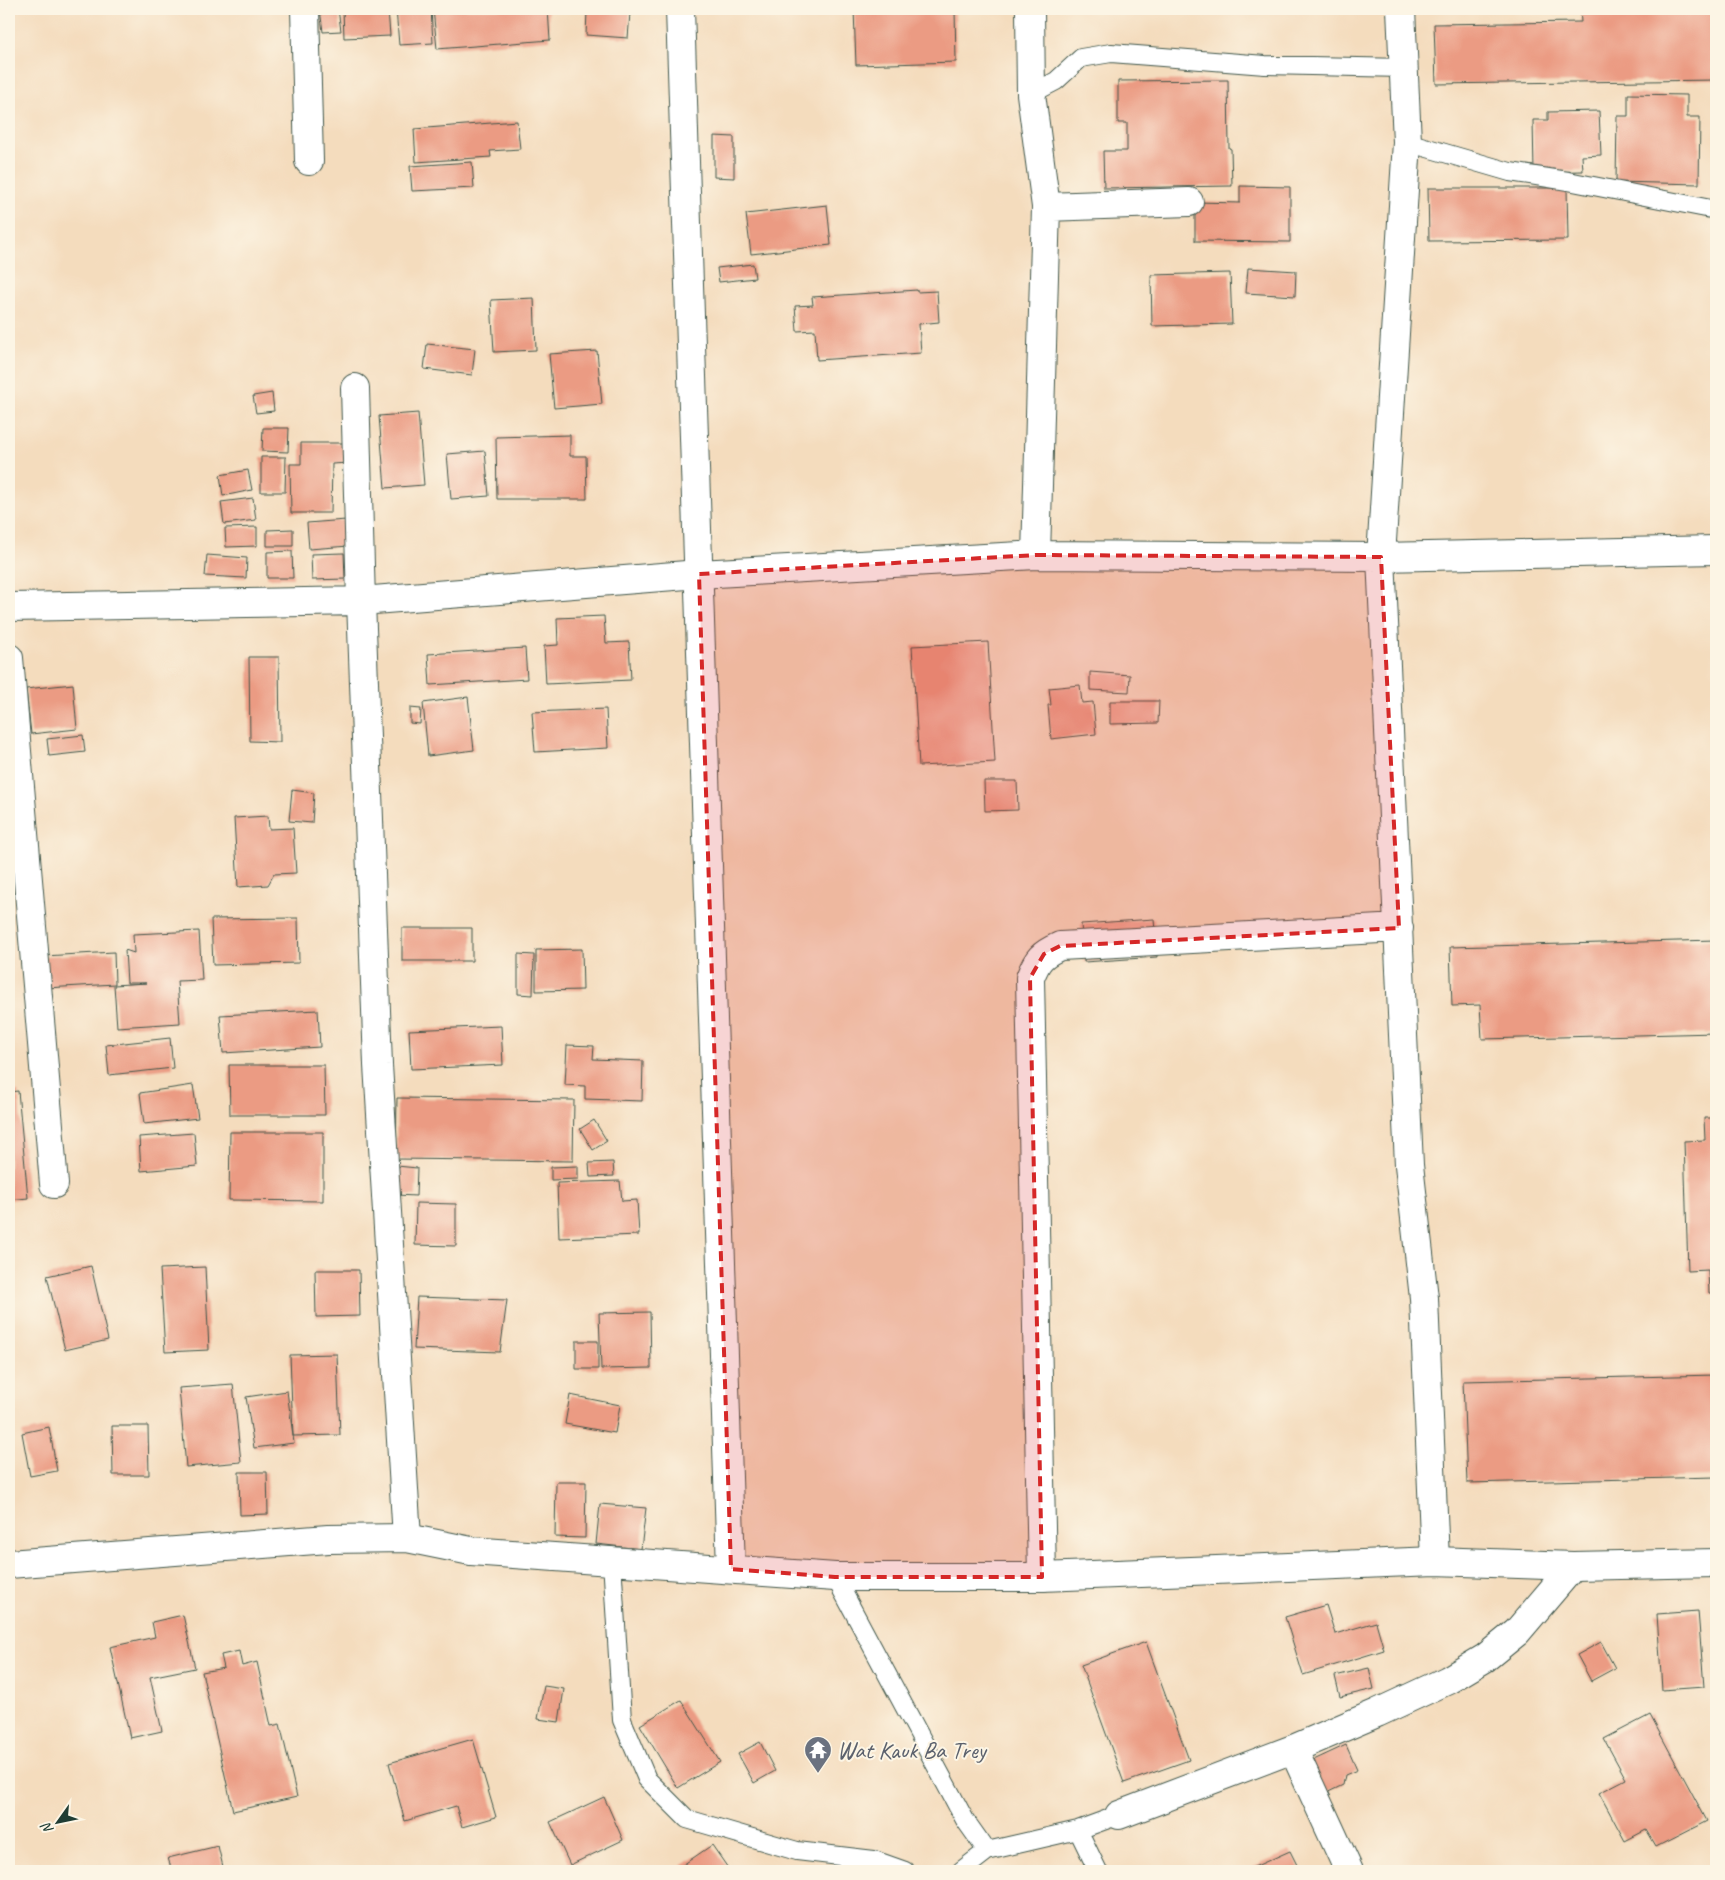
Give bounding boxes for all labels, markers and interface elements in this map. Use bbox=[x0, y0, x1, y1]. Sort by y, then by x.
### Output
temple icon: Wat Kauk Ba Trey bbox=[803, 1735, 833, 1774]
place label: Wat Kauk Ba Trey bbox=[837, 1735, 988, 1765]
north arrow bbox=[32, 1798, 82, 1848]
text: N bbox=[37, 1819, 57, 1837]

